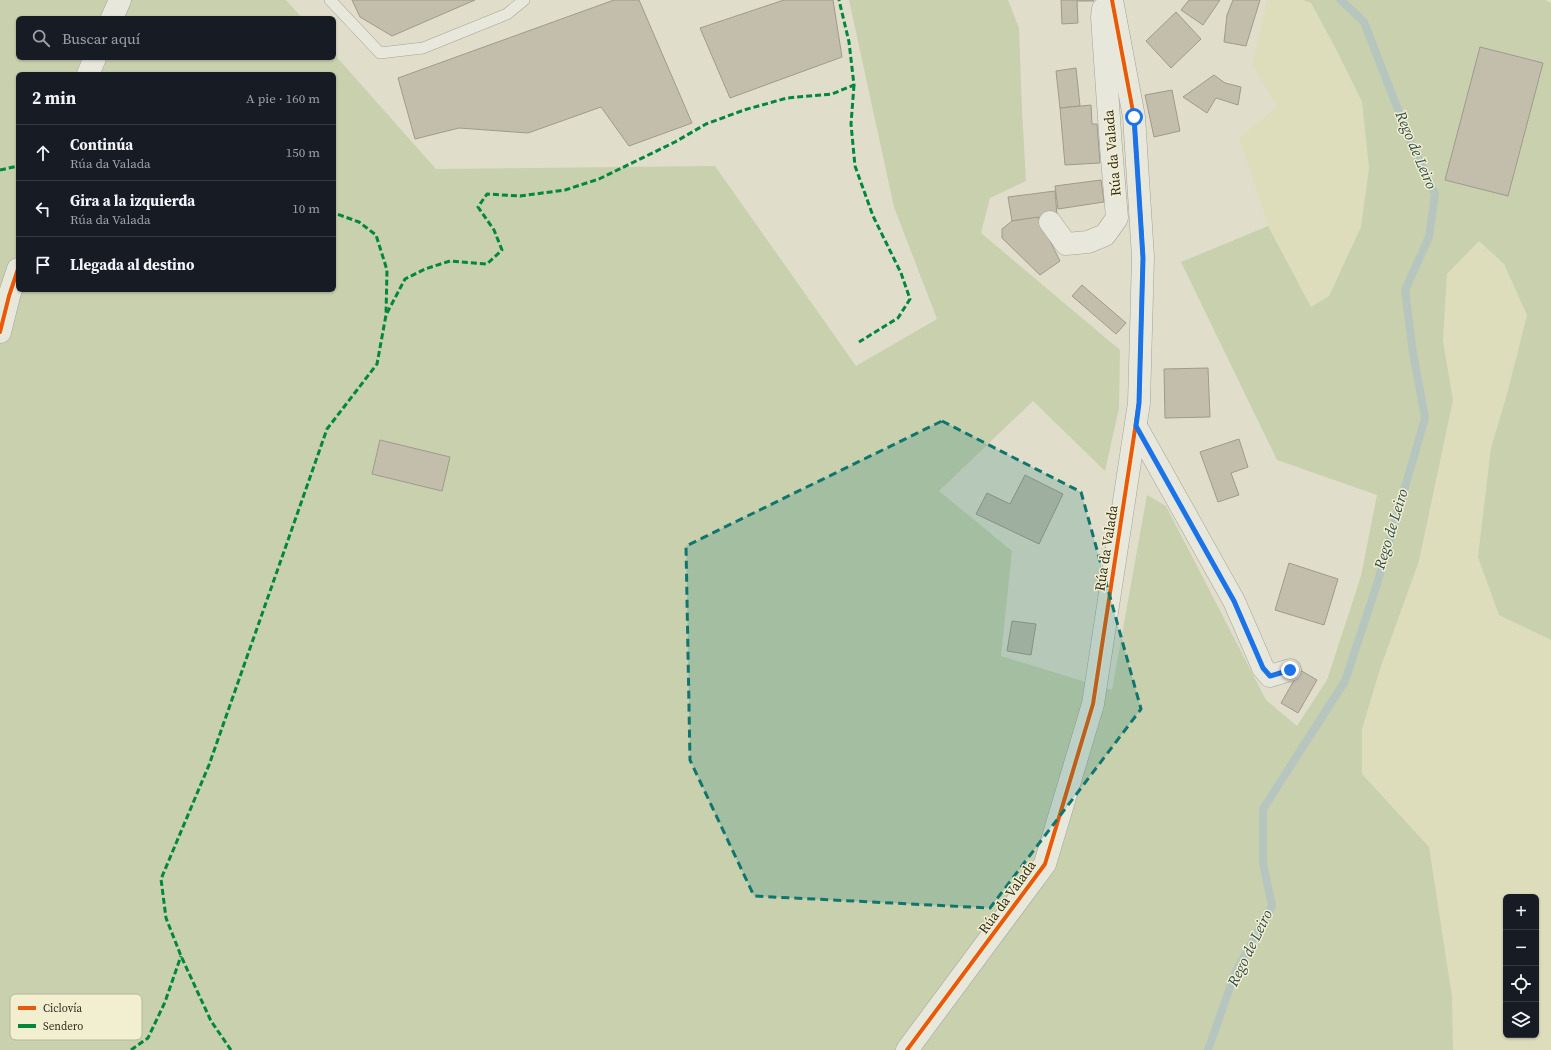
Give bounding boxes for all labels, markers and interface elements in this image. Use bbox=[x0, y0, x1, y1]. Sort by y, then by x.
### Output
search box bbox=[16, 16, 336, 60]
icon: search bbox=[30, 27, 52, 49]
text: Buscar aquí bbox=[62, 28, 140, 49]
text: 2 min bbox=[32, 86, 76, 110]
text: A pie · 160 m bbox=[246, 90, 320, 107]
water label: Rego de Leiro bbox=[1390, 107, 1442, 192]
street label: Rúa da Valada bbox=[1098, 108, 1126, 197]
route start bbox=[1125, 108, 1143, 126]
text: Continúa bbox=[70, 134, 133, 155]
icon: ahead bbox=[32, 142, 54, 164]
text: 150 m bbox=[286, 144, 320, 161]
text: Rúa da Valada bbox=[70, 155, 151, 172]
text: Gira a la izquierda bbox=[70, 190, 195, 211]
icon: left bbox=[32, 198, 54, 220]
text: 10 m bbox=[292, 200, 320, 217]
text: Rúa da Valada bbox=[70, 211, 151, 228]
icon: arrive bbox=[32, 254, 54, 276]
text: Llegada al destino bbox=[70, 254, 195, 275]
water label: Rego de Leiro bbox=[1368, 486, 1413, 573]
street label: Rúa da Valada bbox=[1089, 503, 1123, 592]
route end bbox=[1281, 661, 1299, 679]
street label: Rúa da Valada bbox=[973, 855, 1041, 938]
map controls bbox=[1503, 894, 1539, 1038]
button: + bbox=[1503, 894, 1539, 930]
water label: Rego de Leiro bbox=[1221, 906, 1277, 991]
button: − bbox=[1503, 930, 1539, 966]
button: locate bbox=[1503, 966, 1539, 1002]
legend bbox=[10, 994, 142, 1040]
text: Ciclovía bbox=[43, 1001, 83, 1016]
button: layers bbox=[1503, 1002, 1539, 1038]
text: Sendero bbox=[43, 1019, 83, 1034]

